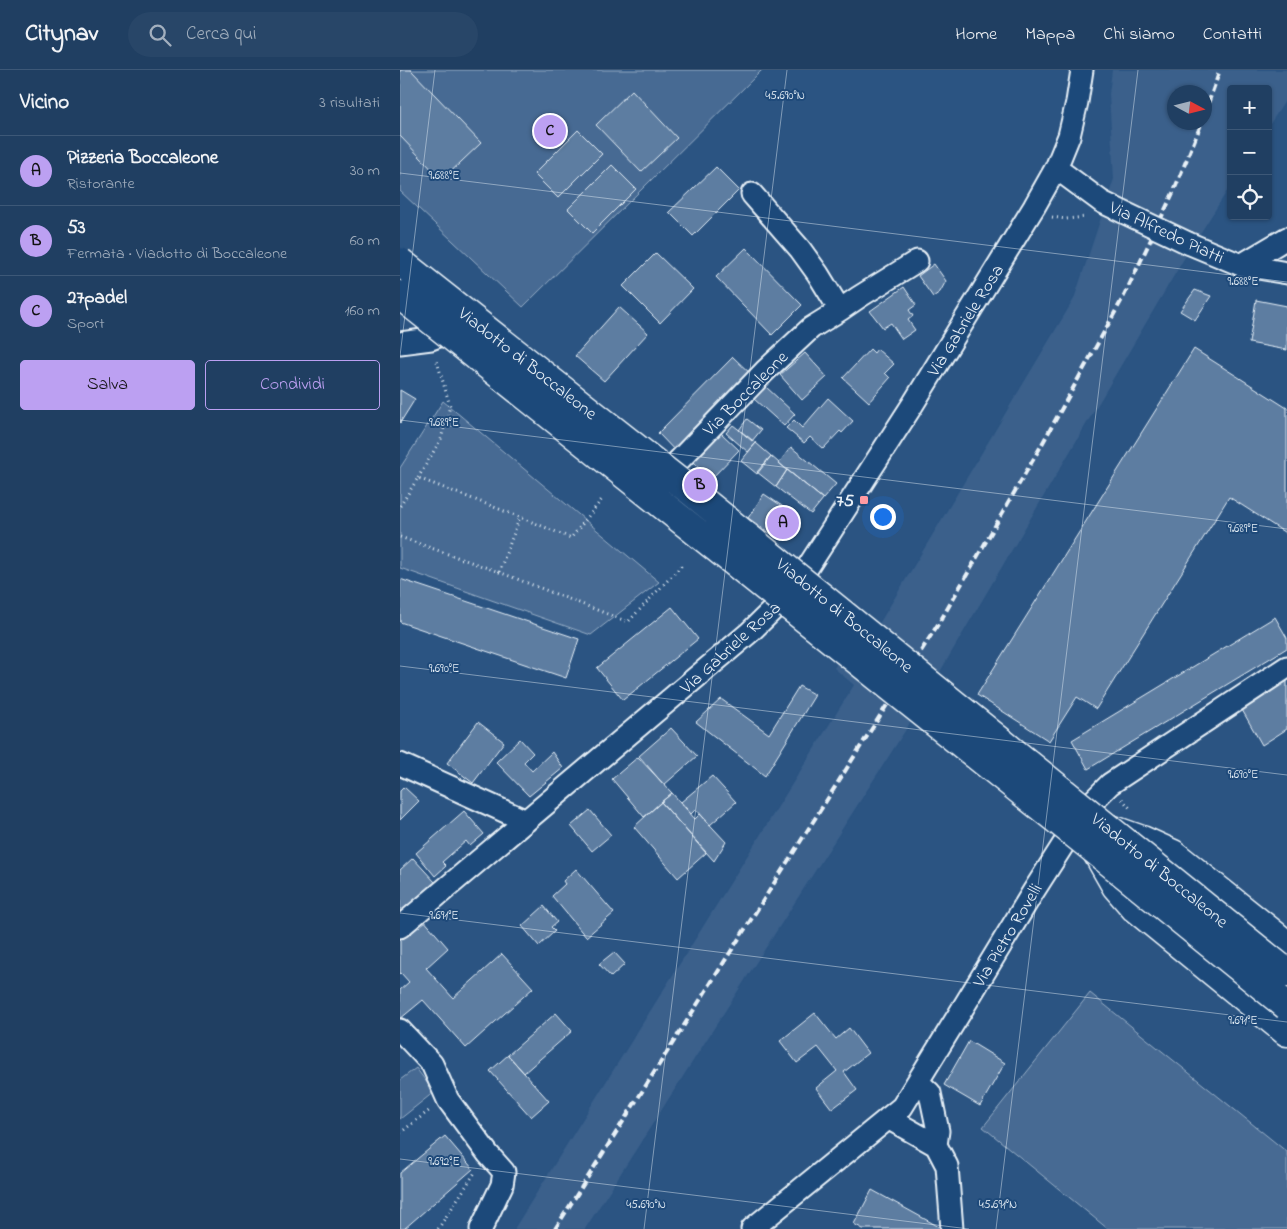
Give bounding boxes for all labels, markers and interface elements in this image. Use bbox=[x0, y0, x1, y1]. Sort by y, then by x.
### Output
search box bbox=[128, 12, 478, 57]
text: Citynav bbox=[25, 17, 98, 52]
icon: search bbox=[146, 21, 174, 49]
text: Cerca qui bbox=[186, 21, 256, 48]
text: Home bbox=[955, 22, 997, 48]
text: Mappa bbox=[1025, 22, 1075, 48]
text: Chi siamo bbox=[1103, 22, 1175, 48]
text: Contatti bbox=[1203, 22, 1262, 48]
north arrow bbox=[1167, 85, 1212, 130]
map controls bbox=[1227, 85, 1272, 220]
button: + bbox=[1227, 85, 1272, 130]
text: 45.690°N bbox=[765, 87, 805, 105]
text: Vicino bbox=[20, 88, 69, 118]
text: 3 risultati bbox=[319, 91, 380, 115]
pin: C bbox=[534, 112, 566, 150]
button: − bbox=[1227, 130, 1272, 175]
text: Pizzeria Boccaleone bbox=[67, 145, 218, 172]
text: A bbox=[31, 159, 41, 183]
text: 30 m bbox=[350, 159, 380, 183]
text: 9.688°E bbox=[429, 167, 459, 185]
text: Ristorante bbox=[67, 172, 135, 196]
button: locate bbox=[1227, 175, 1272, 220]
street label: Via Alfredo Piatti bbox=[1104, 195, 1228, 272]
text: 53 bbox=[67, 215, 86, 242]
text: B bbox=[31, 229, 41, 253]
text: 60 m bbox=[350, 229, 380, 253]
text: Fermata · Viadotto di Boccaleone bbox=[67, 242, 287, 266]
street label: Via Gabriele Rosa bbox=[921, 260, 1012, 383]
text: 9.688°E bbox=[1228, 273, 1258, 291]
text: 27padel bbox=[67, 285, 127, 312]
text: C bbox=[32, 299, 40, 323]
text: 160 m bbox=[345, 299, 380, 323]
street label: Viadotto di Boccaleone bbox=[451, 301, 603, 428]
text: Sport bbox=[67, 312, 105, 336]
street label: Via Boccaleone bbox=[697, 345, 796, 444]
button: Salva bbox=[20, 360, 195, 410]
button: Condividi bbox=[205, 360, 380, 410]
text: 9.689°E bbox=[429, 414, 459, 432]
pin: B bbox=[684, 466, 716, 504]
place label: 75 bbox=[836, 489, 855, 515]
marker: 75 bbox=[858, 494, 870, 506]
pin: A bbox=[767, 504, 799, 542]
your location bbox=[870, 504, 896, 530]
text: 9.689°E bbox=[1228, 520, 1258, 538]
street label: Viadotto di Boccaleone bbox=[769, 552, 919, 681]
street label: Via Gabriele Rosa bbox=[674, 596, 788, 702]
text: 9.690°E bbox=[429, 660, 459, 678]
text: 9.690°E bbox=[1228, 766, 1258, 784]
street label: Viadotto di Boccaleone bbox=[1084, 807, 1234, 936]
street label: Via Pietro Rovelli bbox=[967, 879, 1050, 994]
text: 9.691°E bbox=[429, 907, 459, 925]
text: 9.691°E bbox=[1228, 1012, 1258, 1030]
text: 9.692°E bbox=[428, 1153, 460, 1171]
text: 45.690°N bbox=[626, 1196, 666, 1214]
text: 45.691°N bbox=[979, 1196, 1017, 1214]

